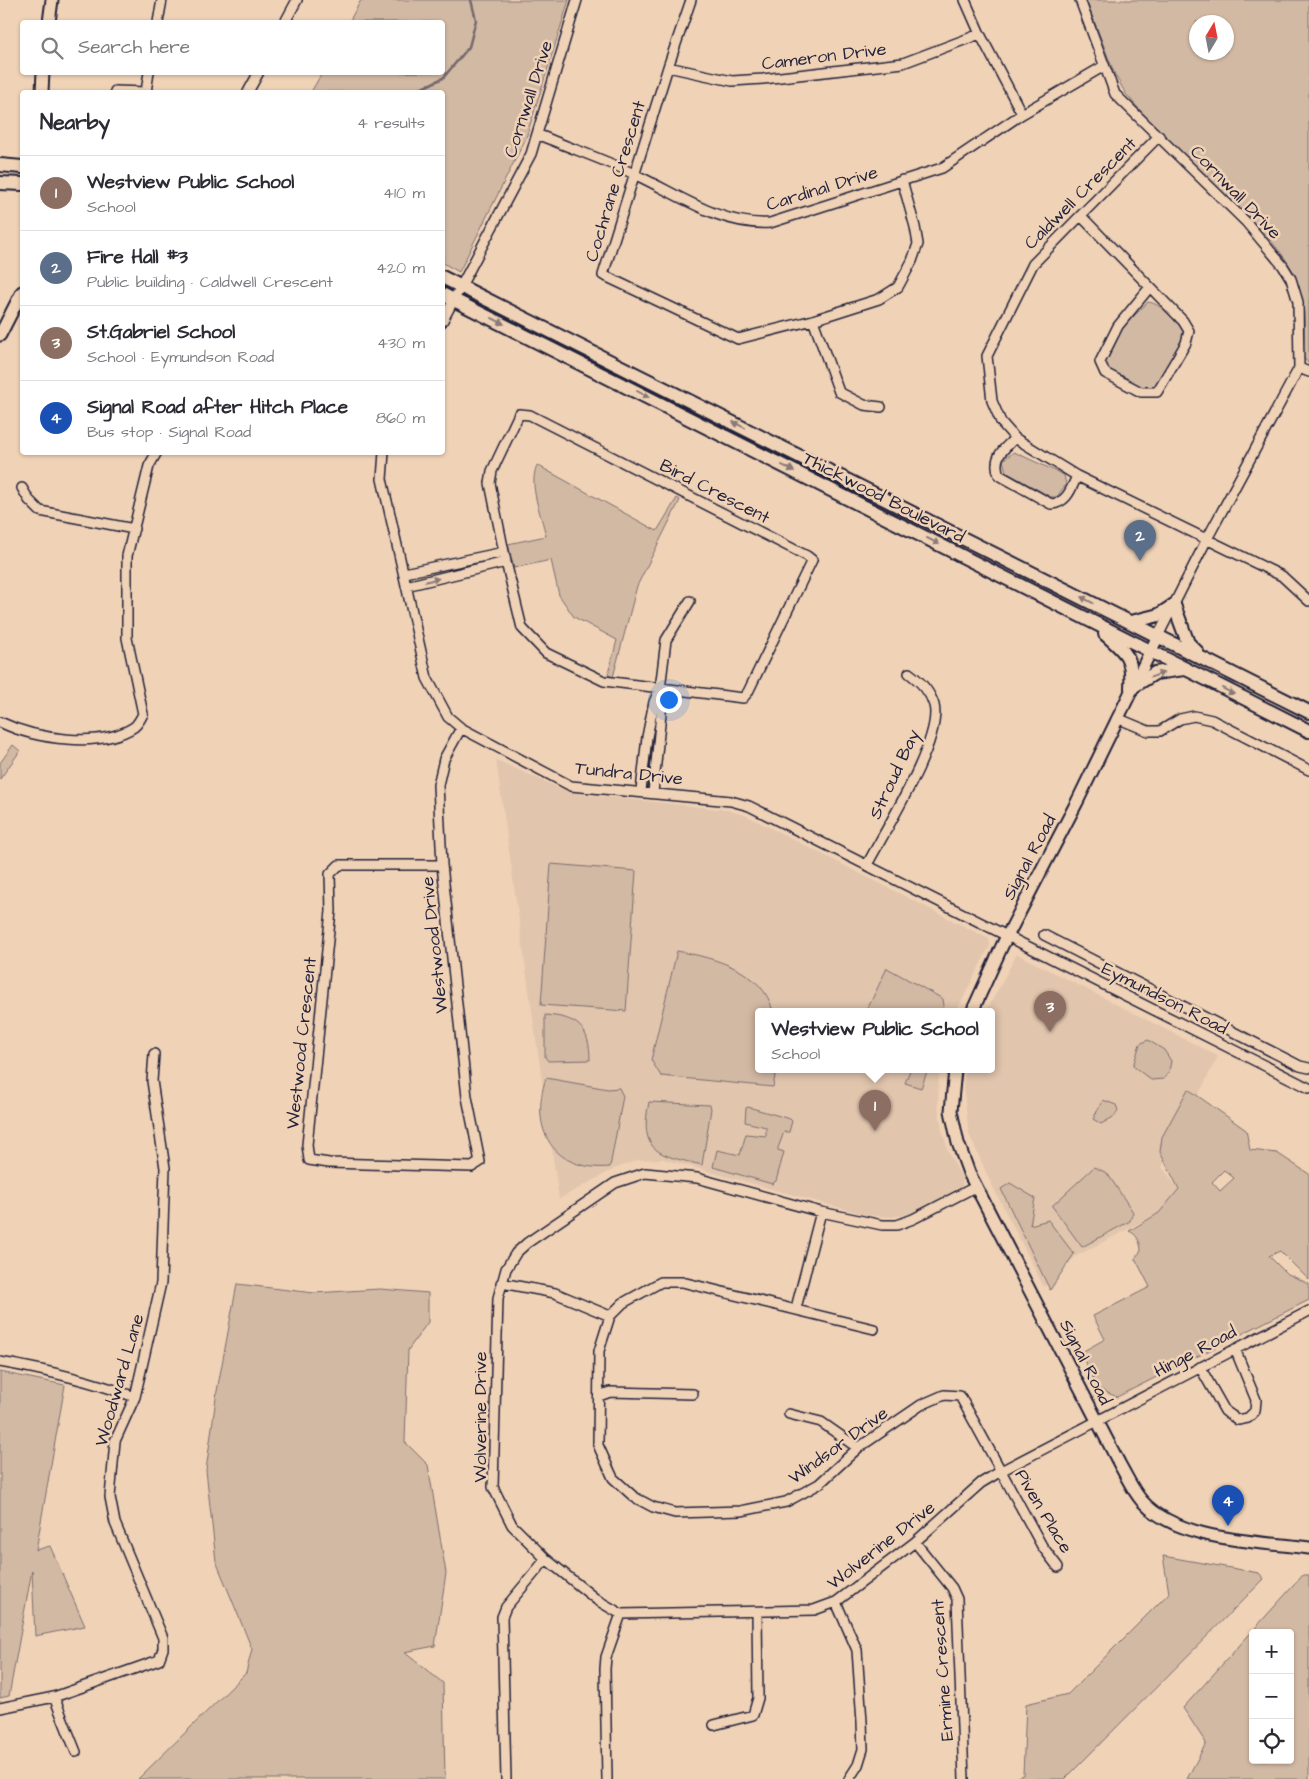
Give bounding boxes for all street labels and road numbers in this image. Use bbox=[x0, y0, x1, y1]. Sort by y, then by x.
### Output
street label: Cameron Drive bbox=[760, 36, 888, 77]
street label: Cornwall Drive bbox=[498, 37, 559, 161]
street label: Cochrane Crescent bbox=[579, 97, 652, 265]
street label: Caldwell Crescent bbox=[1018, 131, 1143, 255]
street label: Cornwall Drive bbox=[1184, 140, 1287, 245]
street label: Cardinal Drive bbox=[763, 160, 881, 217]
street label: Thickwood Boulevard bbox=[798, 446, 969, 549]
street label: Bird Crescent bbox=[655, 453, 775, 530]
street label: Stroud Bay bbox=[863, 725, 927, 824]
street label: Tundra Drive bbox=[574, 755, 684, 792]
street label: Signal Road bbox=[997, 810, 1063, 905]
street label: Westwood Drive bbox=[415, 875, 454, 1015]
street label: Westwood Crescent bbox=[280, 955, 323, 1130]
street label: Eymundson Road bbox=[1097, 956, 1232, 1042]
street label: Woodward Lane bbox=[89, 1311, 150, 1449]
street label: Signal Road bbox=[1052, 1315, 1118, 1410]
street label: Hinge Road bbox=[1150, 1319, 1241, 1385]
street label: Wolverine Drive bbox=[468, 1351, 493, 1482]
street label: Windsor Drive bbox=[783, 1401, 893, 1490]
street label: Piven Place bbox=[1009, 1464, 1079, 1558]
street label: Wolverine Drive bbox=[822, 1495, 941, 1596]
street label: Ermine Crescent bbox=[925, 1597, 960, 1742]

